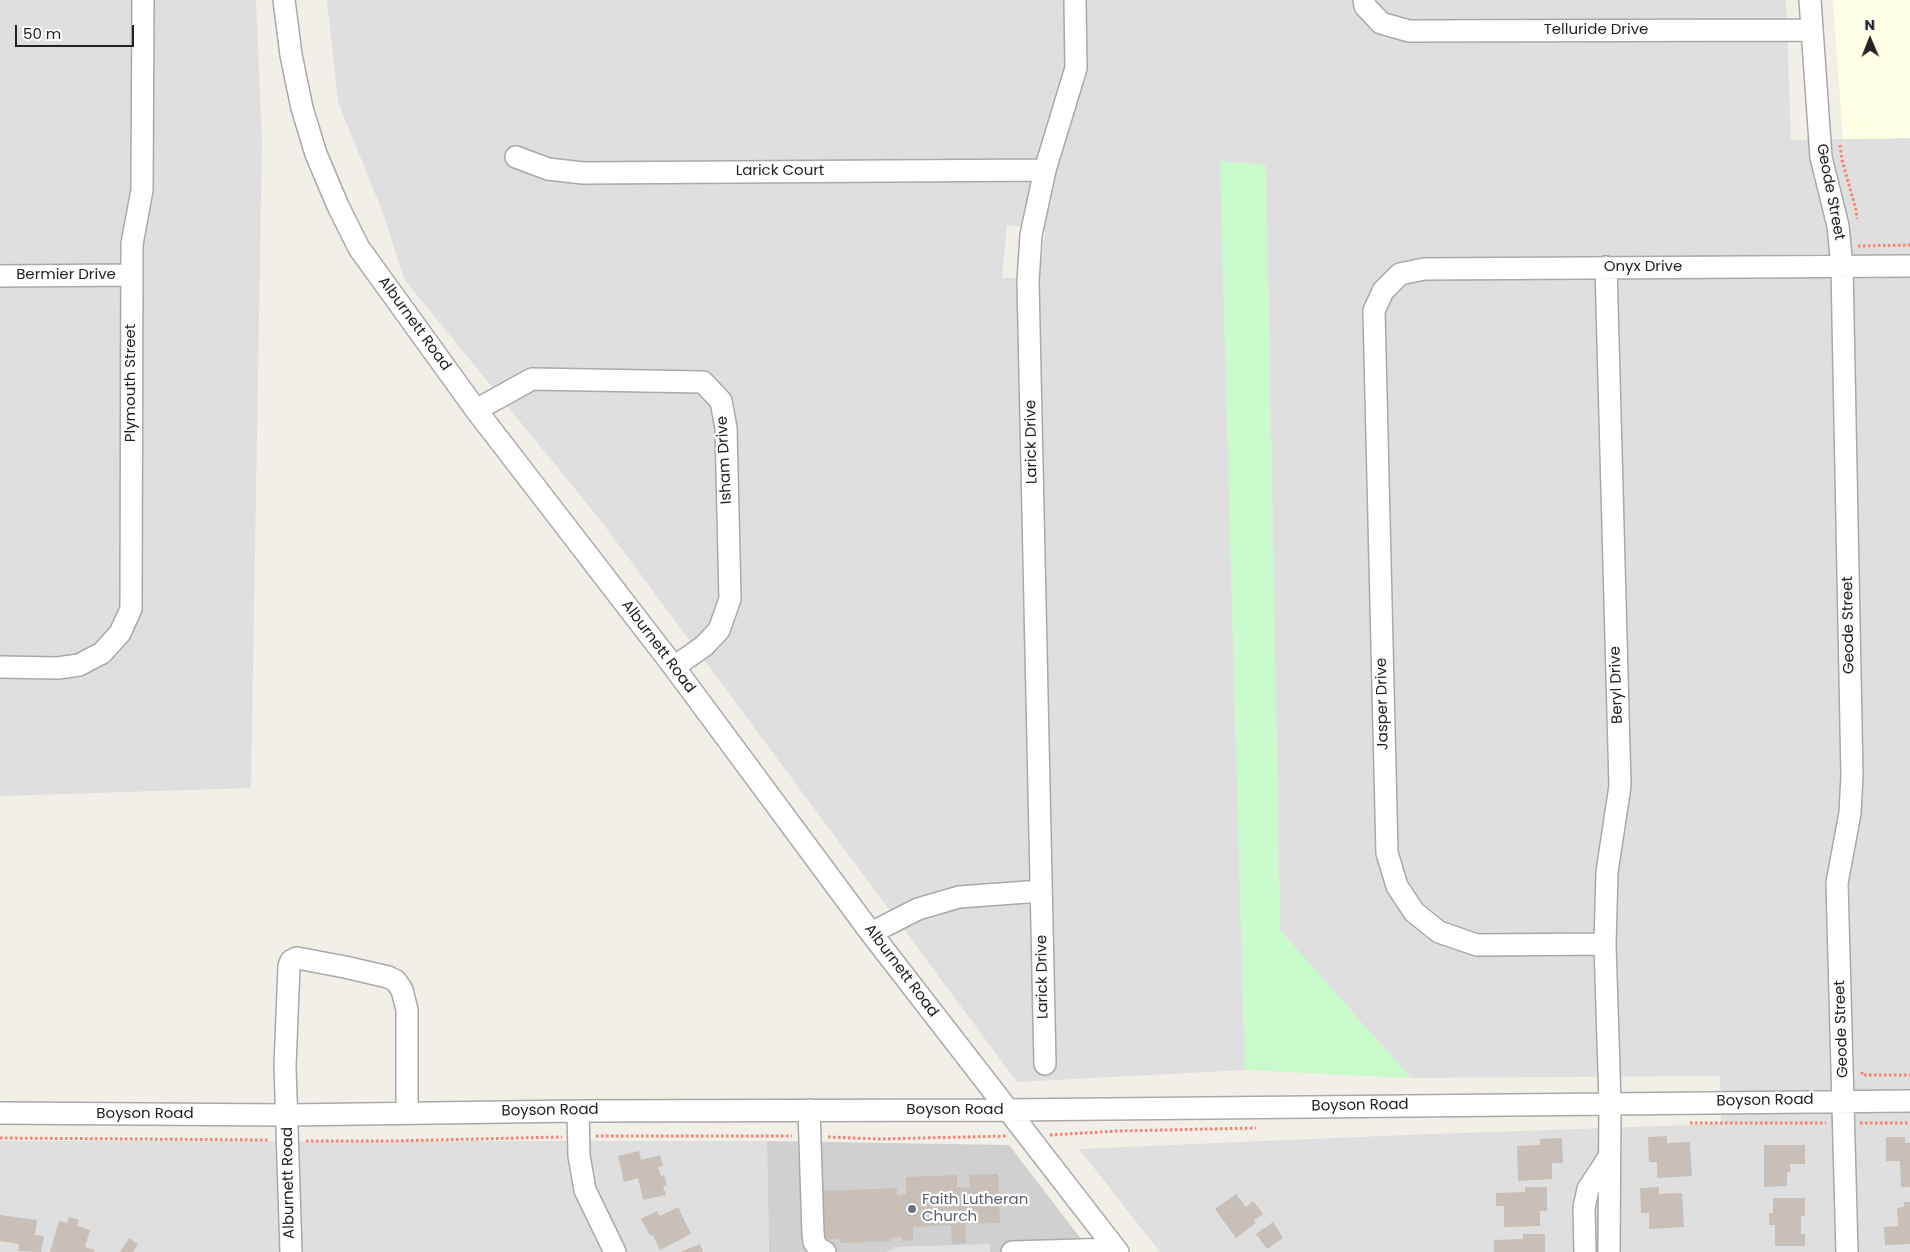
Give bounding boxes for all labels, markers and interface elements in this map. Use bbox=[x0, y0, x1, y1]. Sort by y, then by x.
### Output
scale bar bbox=[18, 15, 136, 47]
north arrow bbox=[1845, 15, 1895, 65]
text: N bbox=[1864, 15, 1875, 35]
street label: Telluride Drive bbox=[1544, 21, 1648, 39]
text: 50 m bbox=[23, 23, 61, 44]
street label: Geode Street bbox=[1812, 142, 1848, 242]
street label: Larick Court bbox=[736, 162, 824, 180]
street label: Onyx Drive bbox=[1604, 258, 1682, 276]
street label: Bermier Drive bbox=[16, 266, 116, 284]
street label: Alburnett Road bbox=[374, 273, 454, 375]
street label: Plymouth Street bbox=[122, 324, 140, 442]
street label: Larick Drive bbox=[1022, 400, 1042, 484]
street label: Isham Drive bbox=[714, 415, 736, 505]
street label: Geode Street bbox=[1839, 576, 1859, 674]
street label: Alburnett Road bbox=[617, 597, 699, 697]
street label: Beryl Drive bbox=[1607, 646, 1627, 724]
street label: Jasper Drive bbox=[1373, 658, 1393, 750]
street label: Alburnett Road bbox=[860, 921, 942, 1021]
street label: Larick Drive bbox=[1033, 935, 1053, 1019]
street label: Geode Street bbox=[1831, 980, 1853, 1078]
street label: Boyson Road bbox=[1716, 1091, 1814, 1111]
street label: Boyson Road bbox=[1311, 1096, 1409, 1116]
street label: Boyson Road bbox=[501, 1101, 599, 1121]
street label: Boyson Road bbox=[906, 1101, 1004, 1119]
street label: Boyson Road bbox=[96, 1105, 194, 1123]
street label: Alburnett Road bbox=[279, 1127, 299, 1239]
place label: Faith Lutheran Church bbox=[922, 1191, 1028, 1226]
marker: Faith Lutheran Church bbox=[906, 1203, 918, 1215]

